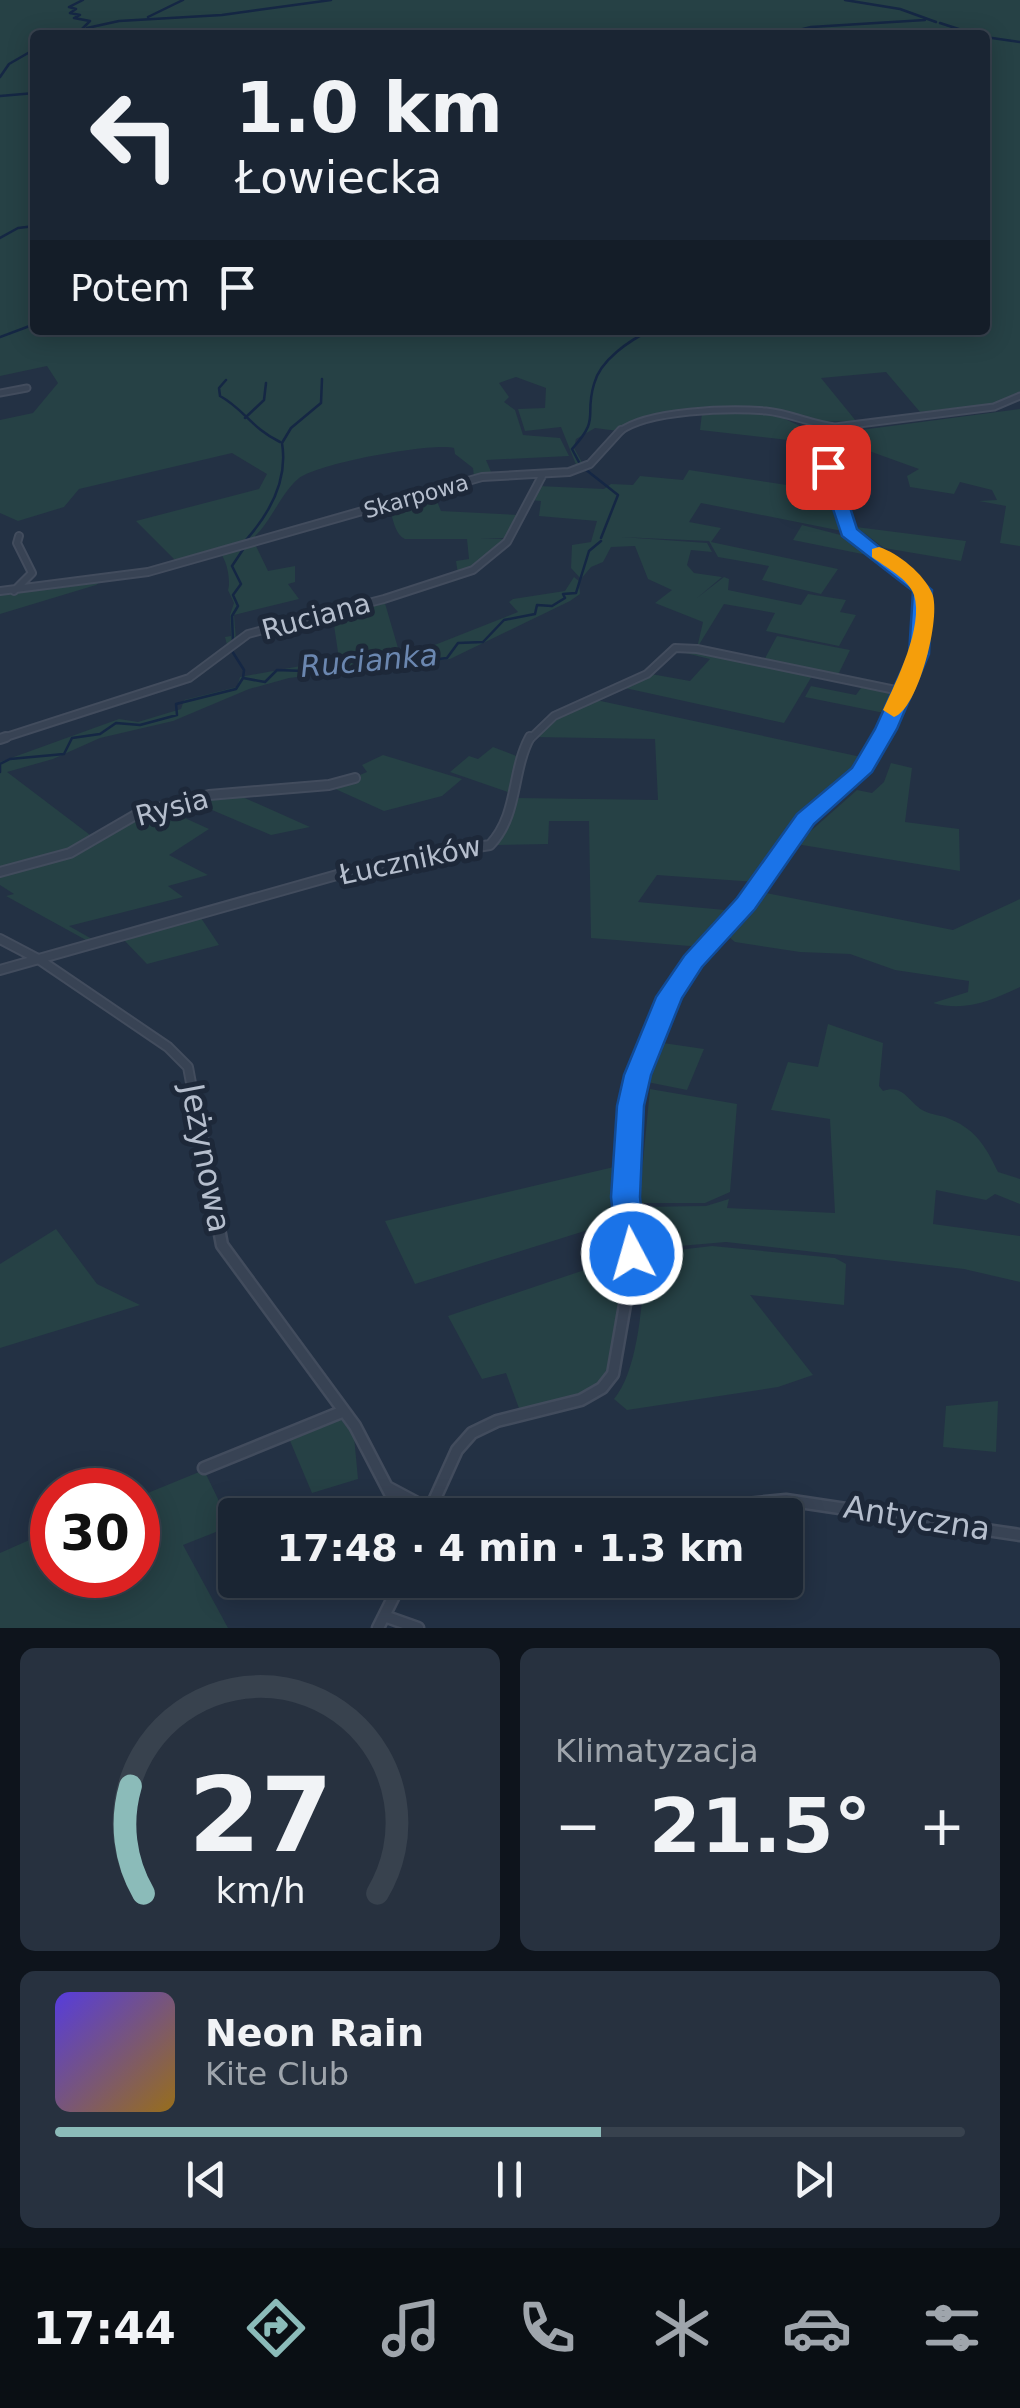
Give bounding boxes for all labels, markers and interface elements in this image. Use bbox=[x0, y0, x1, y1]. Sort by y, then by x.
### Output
text: 1.0 km bbox=[235, 67, 503, 149]
icon: left bbox=[70, 70, 200, 200]
text: Łowiecka bbox=[235, 151, 442, 204]
icon: arrive bbox=[210, 260, 265, 315]
text: Potem bbox=[70, 266, 190, 310]
pin bbox=[786, 425, 871, 510]
icon: arrive bbox=[801, 440, 856, 495]
street label: Skarpowa bbox=[361, 470, 471, 523]
street label: Ruciana bbox=[258, 586, 374, 647]
water label: Rucianka bbox=[299, 637, 439, 684]
street label: Rysia bbox=[132, 782, 212, 833]
street label: Łuczników bbox=[335, 829, 484, 892]
street label: Jeżynowa bbox=[173, 1079, 239, 1235]
position arrow bbox=[580, 1202, 684, 1306]
speed limit sign: 30 bbox=[30, 1468, 160, 1598]
street label: Antyczna bbox=[841, 1488, 993, 1548]
text: 17:48 · 4 min · 1.3 km bbox=[277, 1526, 744, 1570]
text: Klimatyzacja bbox=[555, 1732, 759, 1770]
text: 27 bbox=[188, 1754, 332, 1876]
text: 21.5° bbox=[649, 1782, 871, 1870]
text: − bbox=[555, 1794, 601, 1858]
text: + bbox=[919, 1794, 965, 1858]
text: km/h bbox=[215, 1870, 305, 1911]
text: Neon Rain bbox=[205, 2011, 424, 2055]
text: Kite Club bbox=[205, 2055, 349, 2093]
icon: previous bbox=[179, 2152, 234, 2207]
icon: pause bbox=[482, 2152, 537, 2207]
icon: next bbox=[786, 2152, 841, 2207]
icon: directions bbox=[241, 2293, 311, 2363]
icon: music bbox=[376, 2293, 446, 2363]
icon: phone bbox=[512, 2293, 582, 2363]
icon: climate bbox=[647, 2293, 717, 2363]
icon: car bbox=[782, 2293, 852, 2363]
icon: filters bbox=[917, 2293, 987, 2363]
text: 17:44 bbox=[33, 2302, 176, 2355]

